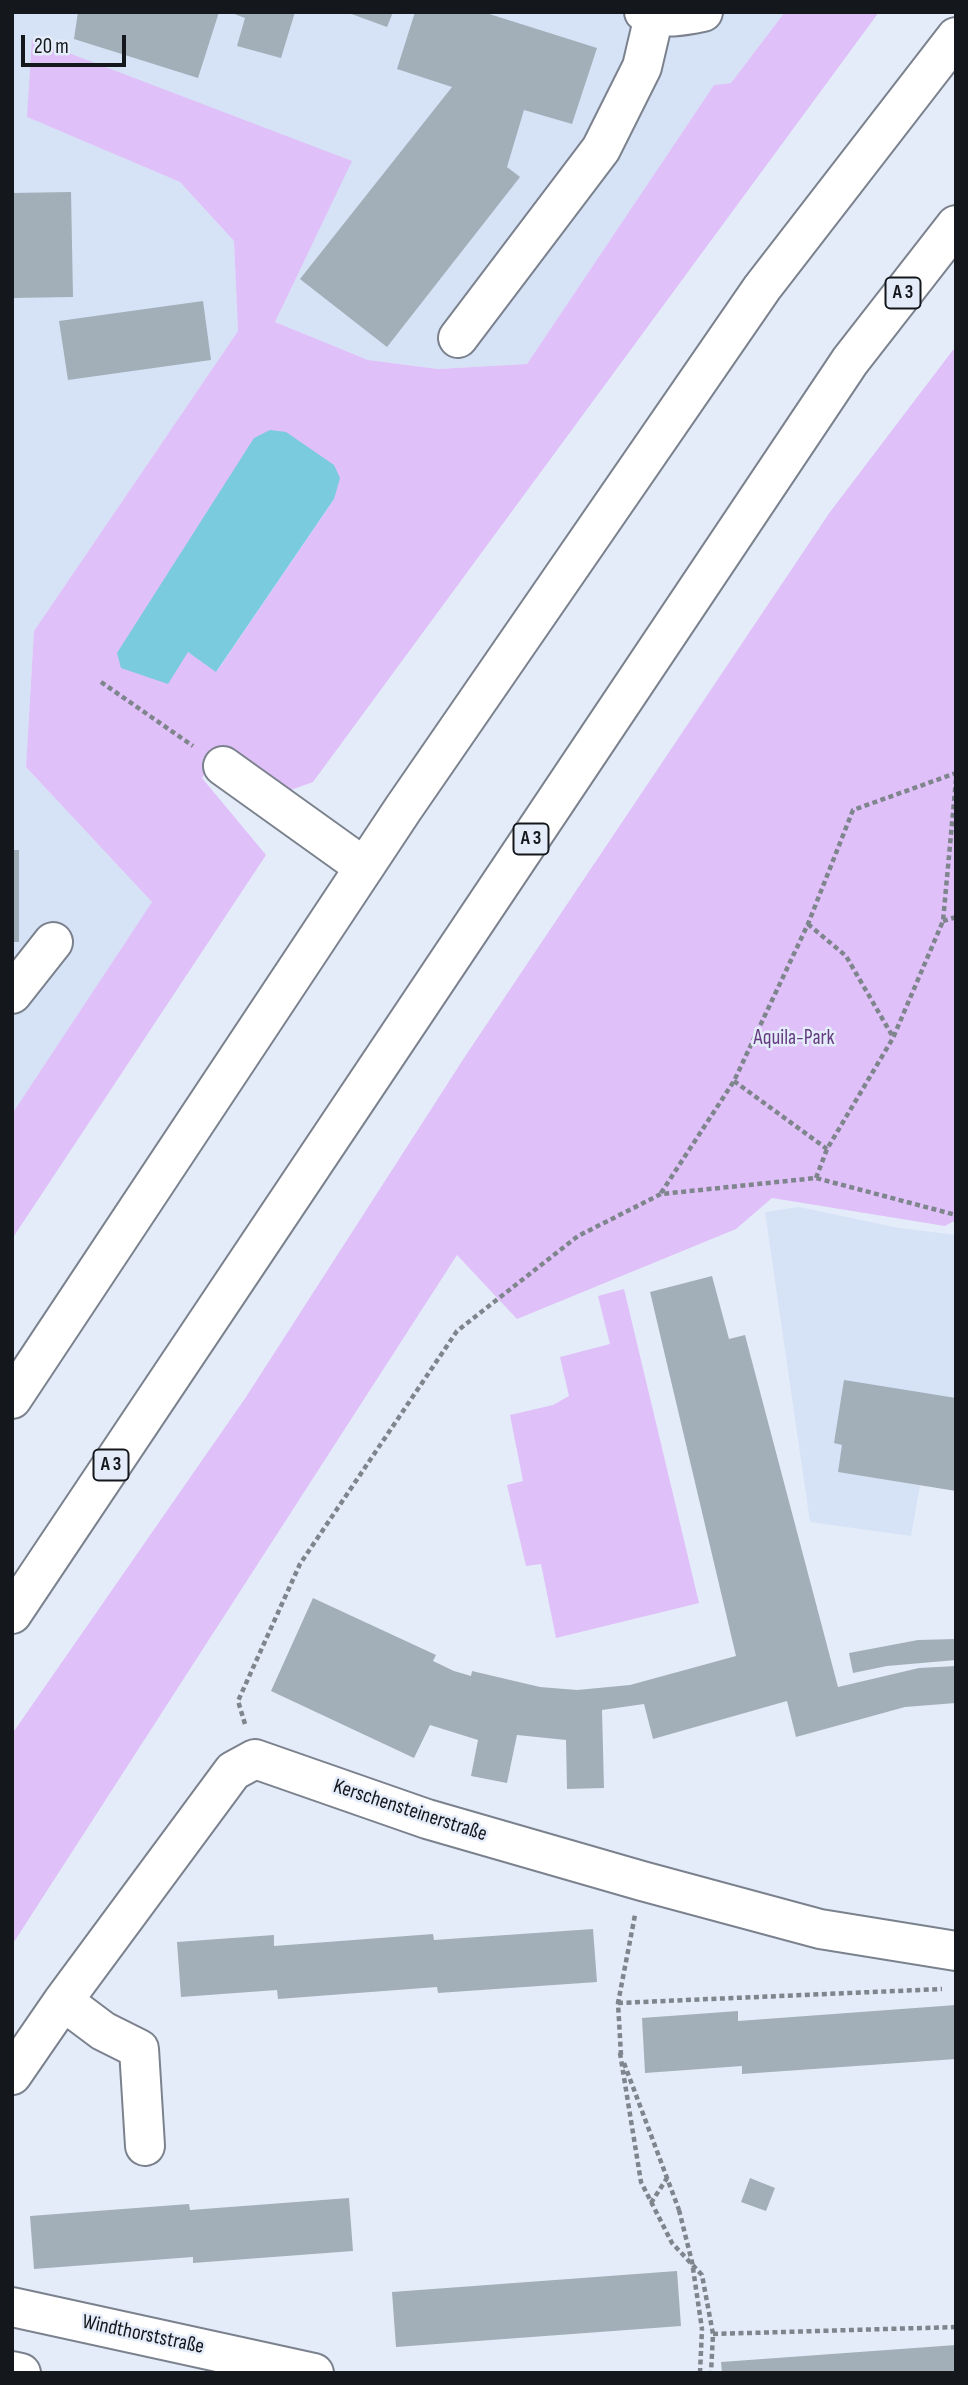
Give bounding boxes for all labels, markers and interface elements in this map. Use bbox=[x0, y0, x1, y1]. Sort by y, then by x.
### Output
scale bar bbox=[24, 21, 130, 65]
text: 20 m bbox=[34, 34, 69, 59]
road number: A 3 bbox=[886, 278, 920, 308]
road number: A 3 bbox=[514, 824, 548, 854]
park label: Aquila-Park bbox=[753, 1026, 835, 1052]
road number: A 3 bbox=[94, 1450, 128, 1480]
street label: Kerschensteinerstraße bbox=[330, 1774, 490, 1848]
street label: Windthorststraße bbox=[80, 2310, 206, 2360]

